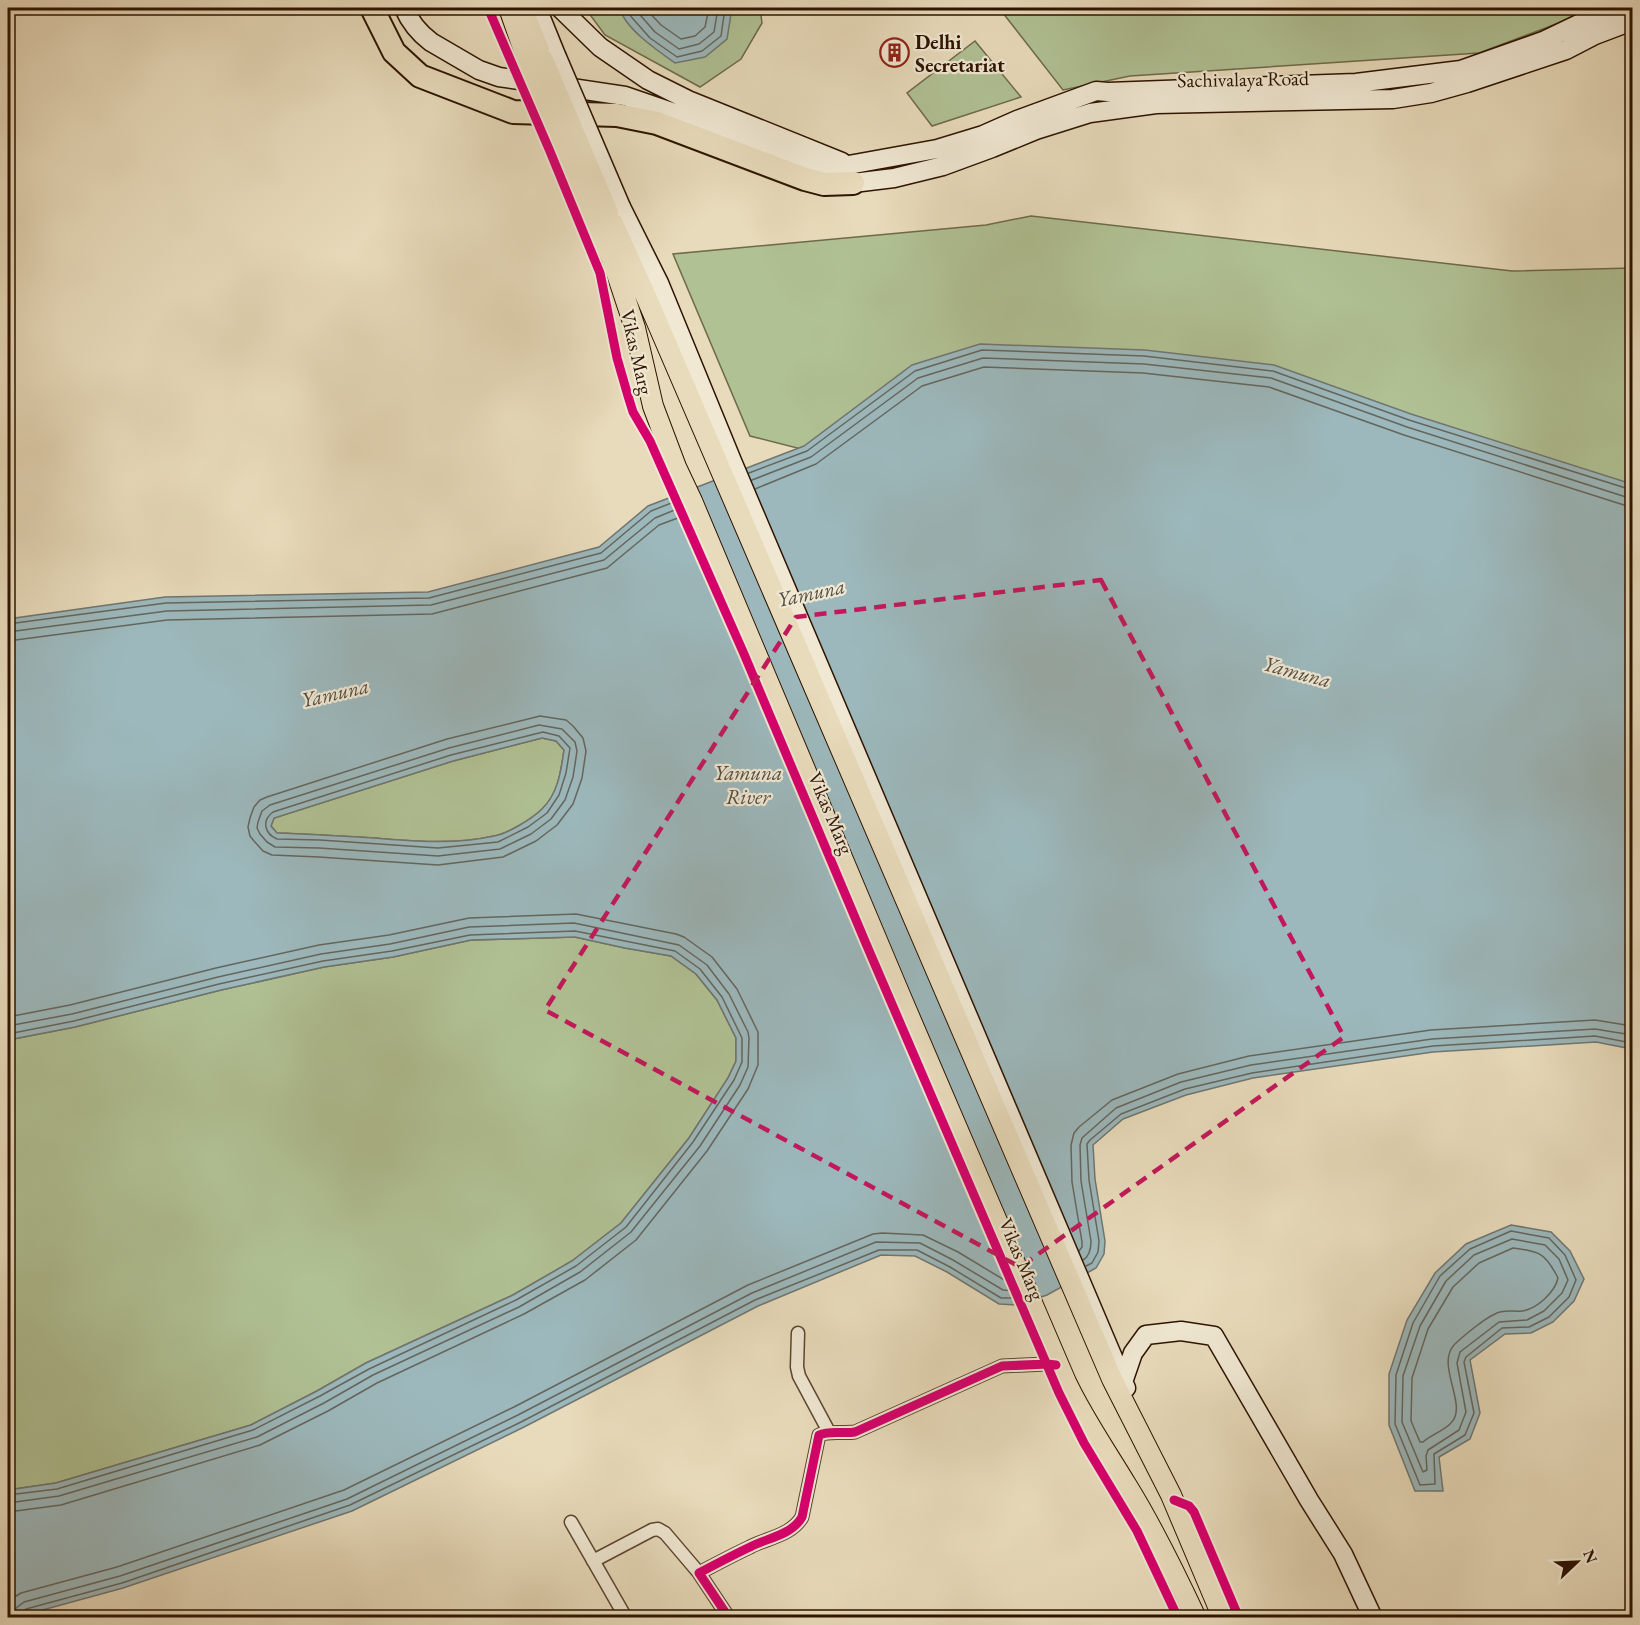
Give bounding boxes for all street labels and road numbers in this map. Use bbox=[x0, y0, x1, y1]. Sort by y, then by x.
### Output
street label: Sachivalaya Road bbox=[1177, 65, 1310, 93]
street label: Vikas Marg bbox=[615, 307, 659, 397]
street label: Vikas Marg bbox=[802, 768, 860, 858]
street label: Vikas Marg bbox=[993, 1214, 1051, 1304]

